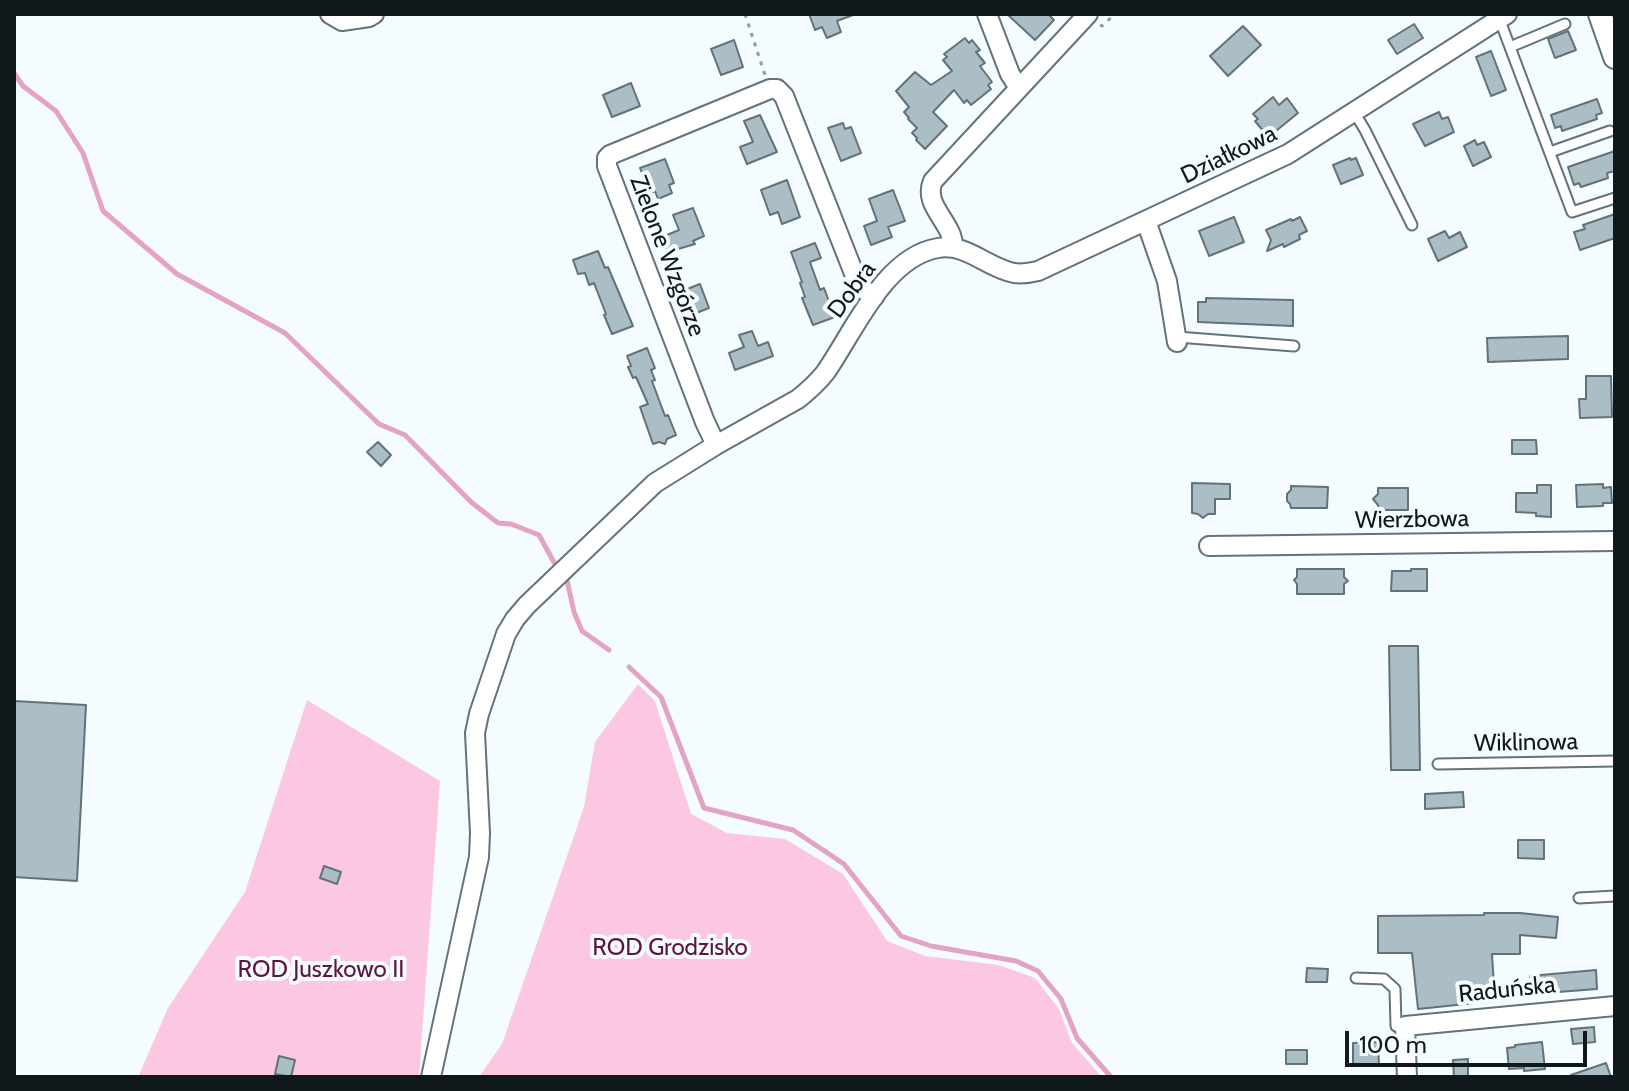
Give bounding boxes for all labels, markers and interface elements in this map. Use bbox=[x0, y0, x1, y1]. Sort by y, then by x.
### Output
street label: Działkowa bbox=[1176, 119, 1282, 191]
street label: Zielone Wzgórze bbox=[623, 171, 711, 341]
street label: Dobra bbox=[822, 256, 882, 324]
street label: Wierzbowa bbox=[1355, 505, 1469, 535]
street label: Wiklinowa bbox=[1474, 728, 1578, 758]
park label: ROD Grodzisko bbox=[592, 934, 748, 962]
park label: ROD Juszkowo II bbox=[238, 956, 404, 984]
street label: Raduńska bbox=[1457, 971, 1557, 1009]
scale bar bbox=[1349, 1015, 1591, 1065]
text: 100 m bbox=[1359, 1030, 1427, 1059]

